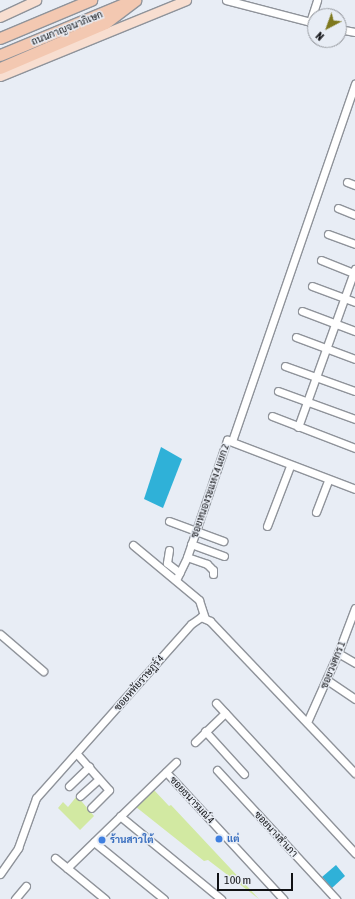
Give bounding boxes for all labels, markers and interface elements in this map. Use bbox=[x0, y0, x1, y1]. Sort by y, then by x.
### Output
street label: ถนนกาญจนาภิเษก bbox=[30, 8, 104, 48]
north arrow bbox=[307, 8, 347, 48]
text: N bbox=[313, 30, 326, 43]
street label: ซอยหนองระแหง 4 แยก 2 bbox=[188, 442, 232, 540]
street label: ซอยวงศกร 1 bbox=[318, 640, 348, 690]
street label: ซอยหทัยราษฎร์ 4 bbox=[112, 653, 166, 713]
street label: ซอยธนารมณ์ 4 bbox=[167, 774, 217, 826]
street label: ซอยนางสำเภา bbox=[252, 809, 300, 859]
place label: แต่ bbox=[227, 833, 239, 845]
place label: ร้านสาวใต้ bbox=[110, 834, 154, 846]
marker: แต่ bbox=[214, 834, 224, 844]
marker: ร้านสาวใต้ bbox=[97, 835, 107, 845]
scale bar bbox=[219, 865, 295, 891]
text: 100 m bbox=[224, 873, 251, 887]

